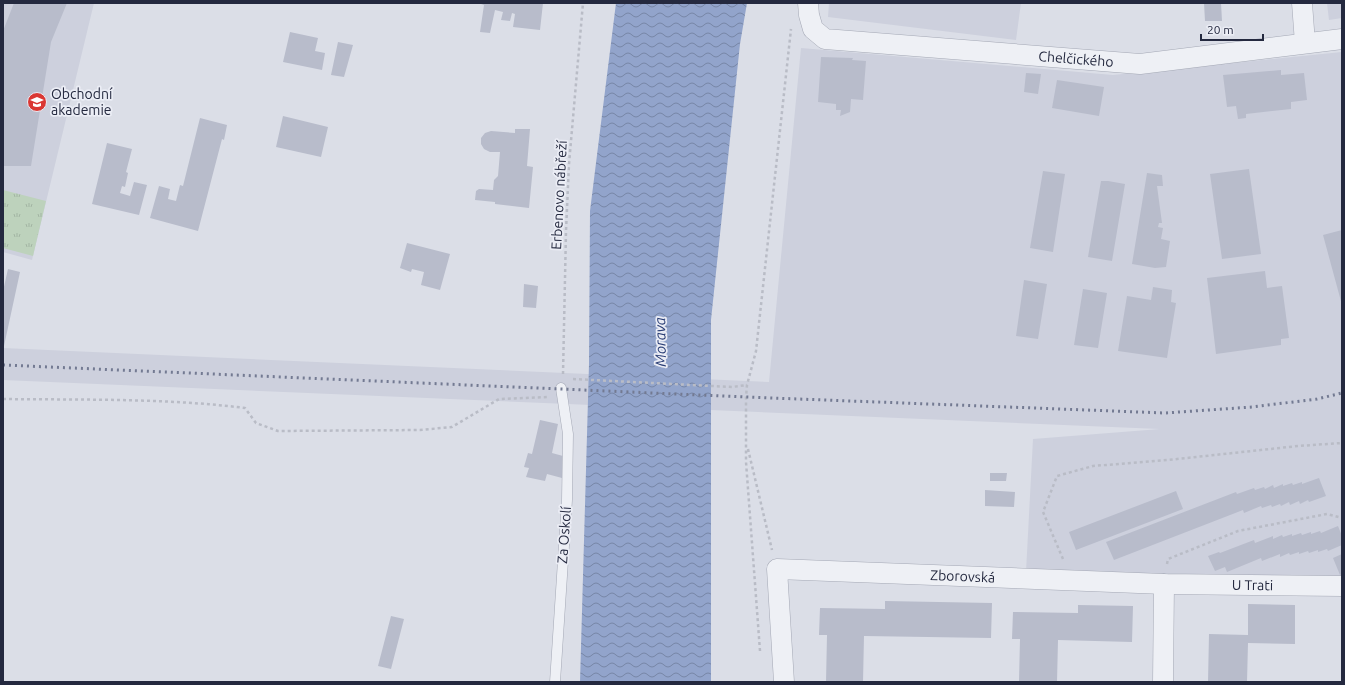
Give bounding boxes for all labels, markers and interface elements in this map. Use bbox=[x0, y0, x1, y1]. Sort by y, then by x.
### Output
scale bar bbox=[1201, 16, 1263, 42]
text: 20 m bbox=[1207, 23, 1234, 36]
street label: Chelčického bbox=[1038, 48, 1114, 70]
place label: Obchodní akademie bbox=[51, 86, 113, 118]
school or university icon: Obchodní akademie bbox=[26, 91, 48, 113]
street label: Erbenovo nábřeží bbox=[548, 139, 570, 250]
water label: Morava bbox=[651, 317, 669, 367]
street label: Za Oskolí bbox=[554, 505, 574, 564]
street label: Zborovská bbox=[930, 567, 995, 585]
street label: U Trati bbox=[1232, 577, 1273, 593]

